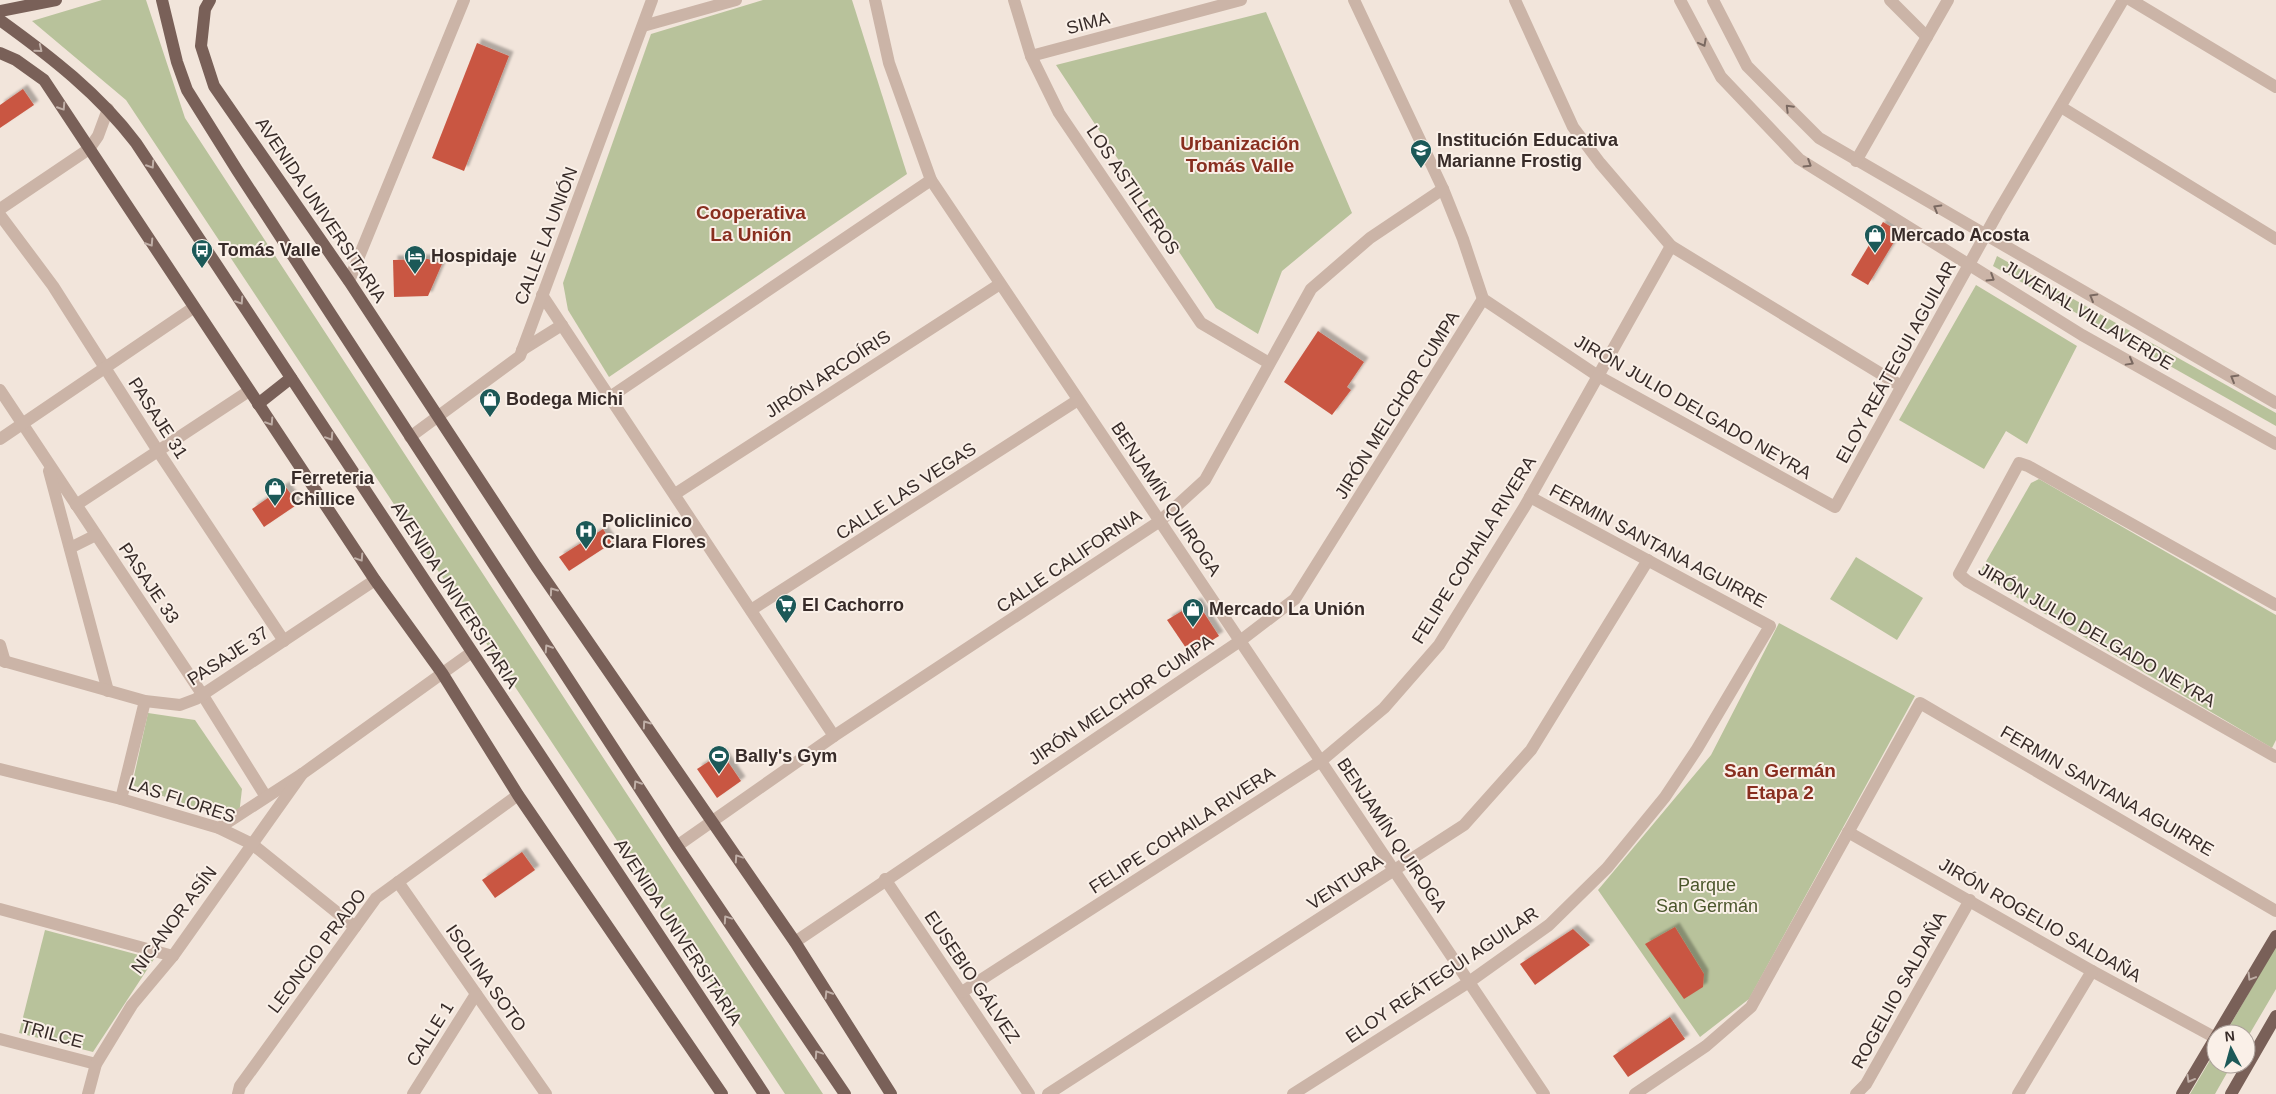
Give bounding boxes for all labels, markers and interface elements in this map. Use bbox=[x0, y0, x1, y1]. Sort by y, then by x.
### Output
street label: SIMA bbox=[1064, 8, 1112, 38]
one-way arrow bbox=[1697, 38, 1707, 47]
one-way arrow bbox=[33, 43, 42, 51]
one-way arrow bbox=[55, 102, 65, 111]
one-way arrow bbox=[1786, 104, 1795, 113]
street label: AVENIDA UNIVERSITARIA bbox=[252, 114, 390, 306]
street label: LOS ASTILLEROS bbox=[1082, 122, 1184, 258]
place label: Institución Educativa Marianne Frostig bbox=[1437, 130, 1619, 171]
district label: Urbanización Tomás Valle bbox=[1180, 133, 1300, 176]
school or university icon: Institución Educativa Marianne Frostig bbox=[1409, 138, 1433, 169]
one-way arrow bbox=[1803, 158, 1812, 168]
one-way arrow bbox=[145, 160, 154, 169]
street label: CALLE LA UNIÓN bbox=[510, 164, 582, 308]
district label: Cooperativa La Unión bbox=[696, 202, 806, 245]
one-way arrow bbox=[1933, 204, 1942, 214]
shop icon: Mercado Acosta bbox=[1863, 223, 1887, 254]
place label: Mercado Acosta bbox=[1891, 225, 2030, 245]
one-way arrow bbox=[144, 238, 154, 247]
bus stop icon: Tomás Valle bbox=[190, 238, 214, 269]
place label: Tomás Valle bbox=[218, 240, 321, 260]
hotel icon: Hospidaje bbox=[403, 244, 427, 275]
place label: Hospidaje bbox=[431, 246, 517, 266]
street label: JUVENAL VILLAVERDE bbox=[1999, 256, 2177, 374]
street label: ELOY REÁTEGUI AGUILAR bbox=[1832, 258, 1960, 466]
one-way arrow bbox=[1986, 271, 1995, 281]
one-way arrow bbox=[2089, 294, 2098, 304]
one-way arrow bbox=[234, 295, 243, 305]
street label: JIRÓN MELCHOR CUMPA bbox=[1330, 307, 1463, 503]
street label: JIRÓN ARCOÍRIS bbox=[761, 325, 894, 422]
street label: JIRÓN JULIO DELGADO NEYRA bbox=[1571, 330, 1815, 483]
one-way arrow bbox=[2125, 356, 2134, 366]
street label: PASAJE 31 bbox=[124, 374, 192, 462]
one-way arrow bbox=[2230, 375, 2239, 385]
shop icon: Bodega Michi bbox=[478, 387, 502, 418]
place label: Bodega Michi bbox=[506, 389, 623, 409]
one-way arrow bbox=[264, 416, 273, 426]
street label: BENJAMÍN QUIROGA bbox=[1107, 418, 1225, 580]
one-way arrow bbox=[324, 431, 333, 440]
street label: CALLE LAS VEGAS bbox=[832, 438, 980, 544]
street label: FELIPE COHAILA RIVERA bbox=[1408, 453, 1540, 647]
place label: Ferreteria Chillice bbox=[291, 468, 375, 509]
shop icon: Ferreteria Chillice bbox=[263, 476, 287, 507]
street label: FERMIN SANTANA AGUIRRE bbox=[1546, 480, 1770, 612]
street label: AVENIDA UNIVERSITARIA bbox=[387, 498, 523, 692]
street label: CALLE CALIFORNIA bbox=[993, 505, 1145, 617]
place label: Policlinico Clara Flores bbox=[602, 511, 706, 552]
hospital icon: Policlinico Clara Flores bbox=[574, 519, 598, 550]
street label: PASAJE 33 bbox=[115, 539, 183, 627]
one-way arrow bbox=[353, 552, 363, 561]
street label: JIRÓN JULIO DELGADO NEYRA bbox=[1975, 558, 2219, 711]
one-way arrow bbox=[550, 587, 559, 596]
supermarket icon: El Cachorro bbox=[774, 593, 798, 624]
place label: El Cachorro bbox=[802, 595, 904, 615]
shop icon: Mercado La Unión bbox=[1181, 597, 1205, 628]
place label: Mercado La Unión bbox=[1209, 599, 1365, 619]
street label: PASAJE 37 bbox=[184, 622, 272, 690]
street label: JIRÓN MELCHOR CUMPA bbox=[1025, 630, 1217, 769]
one-way arrow bbox=[545, 644, 554, 653]
one-way arrow bbox=[643, 721, 652, 730]
street label: FERMIN SANTANA AGUIRRE bbox=[1997, 722, 2217, 860]
sports icon: Bally's Gym bbox=[707, 744, 731, 775]
place label: Bally's Gym bbox=[735, 746, 837, 766]
street label: BENJAMÍN QUIROGA bbox=[1333, 754, 1451, 916]
district label: San Germán Etapa 2 bbox=[1724, 760, 1836, 803]
street label: FELIPE COHAILA RIVERA bbox=[1086, 762, 1278, 898]
street label: LAS FLORES bbox=[126, 773, 238, 827]
one-way arrow bbox=[634, 780, 643, 789]
street label: AVENIDA UNIVERSITARIA bbox=[610, 835, 746, 1029]
street label: VENTURA bbox=[1303, 850, 1387, 914]
street label: JIRÓN ROGELIO SALDAÑA bbox=[1935, 853, 2145, 986]
one-way arrow bbox=[735, 854, 744, 864]
street label: NICANOR ASÍN bbox=[127, 862, 221, 978]
park label: Parque San Germán bbox=[1656, 875, 1758, 916]
street label: LEONCIO PRADO bbox=[264, 885, 370, 1017]
street label: ELOY REÁTEGUI AGUILAR bbox=[1342, 903, 1542, 1047]
street label: EUSEBIO GÁLVEZ bbox=[920, 907, 1024, 1047]
street label: ROGELIIO SALDAÑA bbox=[1847, 908, 1950, 1072]
one-way arrow bbox=[724, 915, 733, 925]
street label: ISOLINA SOTO bbox=[442, 921, 530, 1035]
one-way arrow bbox=[2247, 972, 2257, 981]
one-way arrow bbox=[824, 990, 834, 999]
street label: CALLE 1 bbox=[402, 998, 458, 1070]
street label: TRILCE bbox=[18, 1016, 86, 1052]
north arrow bbox=[2206, 1024, 2256, 1074]
text: N bbox=[2224, 1028, 2236, 1045]
one-way arrow bbox=[815, 1050, 824, 1059]
one-way arrow bbox=[2187, 1074, 2197, 1083]

